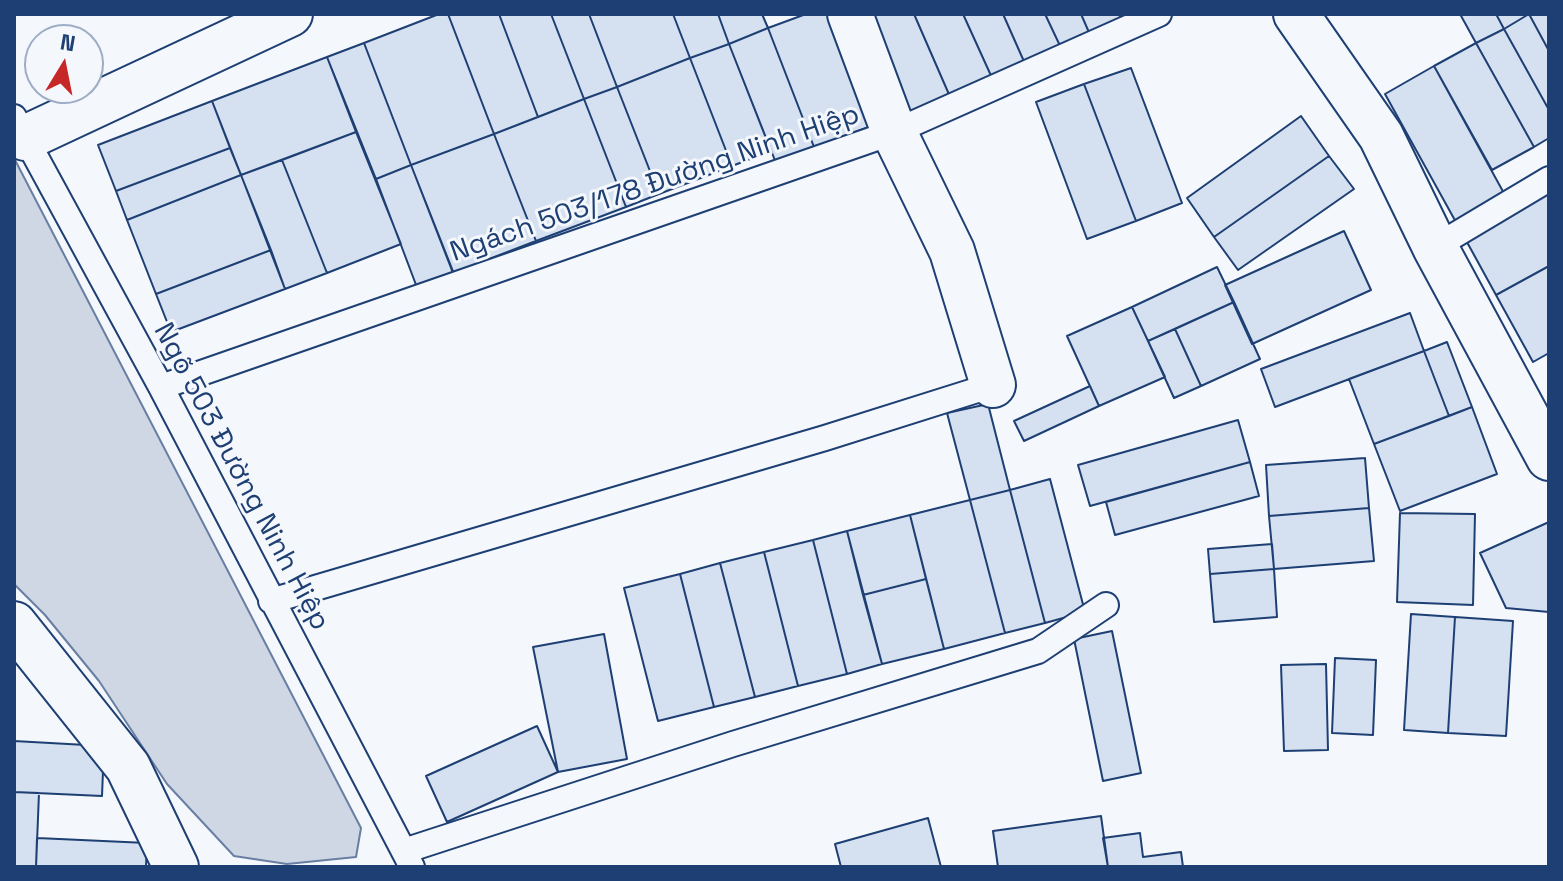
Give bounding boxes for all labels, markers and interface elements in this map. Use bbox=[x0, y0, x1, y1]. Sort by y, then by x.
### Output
north arrow bbox=[24, 24, 104, 104]
text: N bbox=[58, 27, 78, 57]
street label: Ngách 503/178 Đường Ninh Hiệp bbox=[446, 98, 864, 270]
street label: Ngõ 503 Đường Ninh Hiệp bbox=[146, 318, 336, 636]

